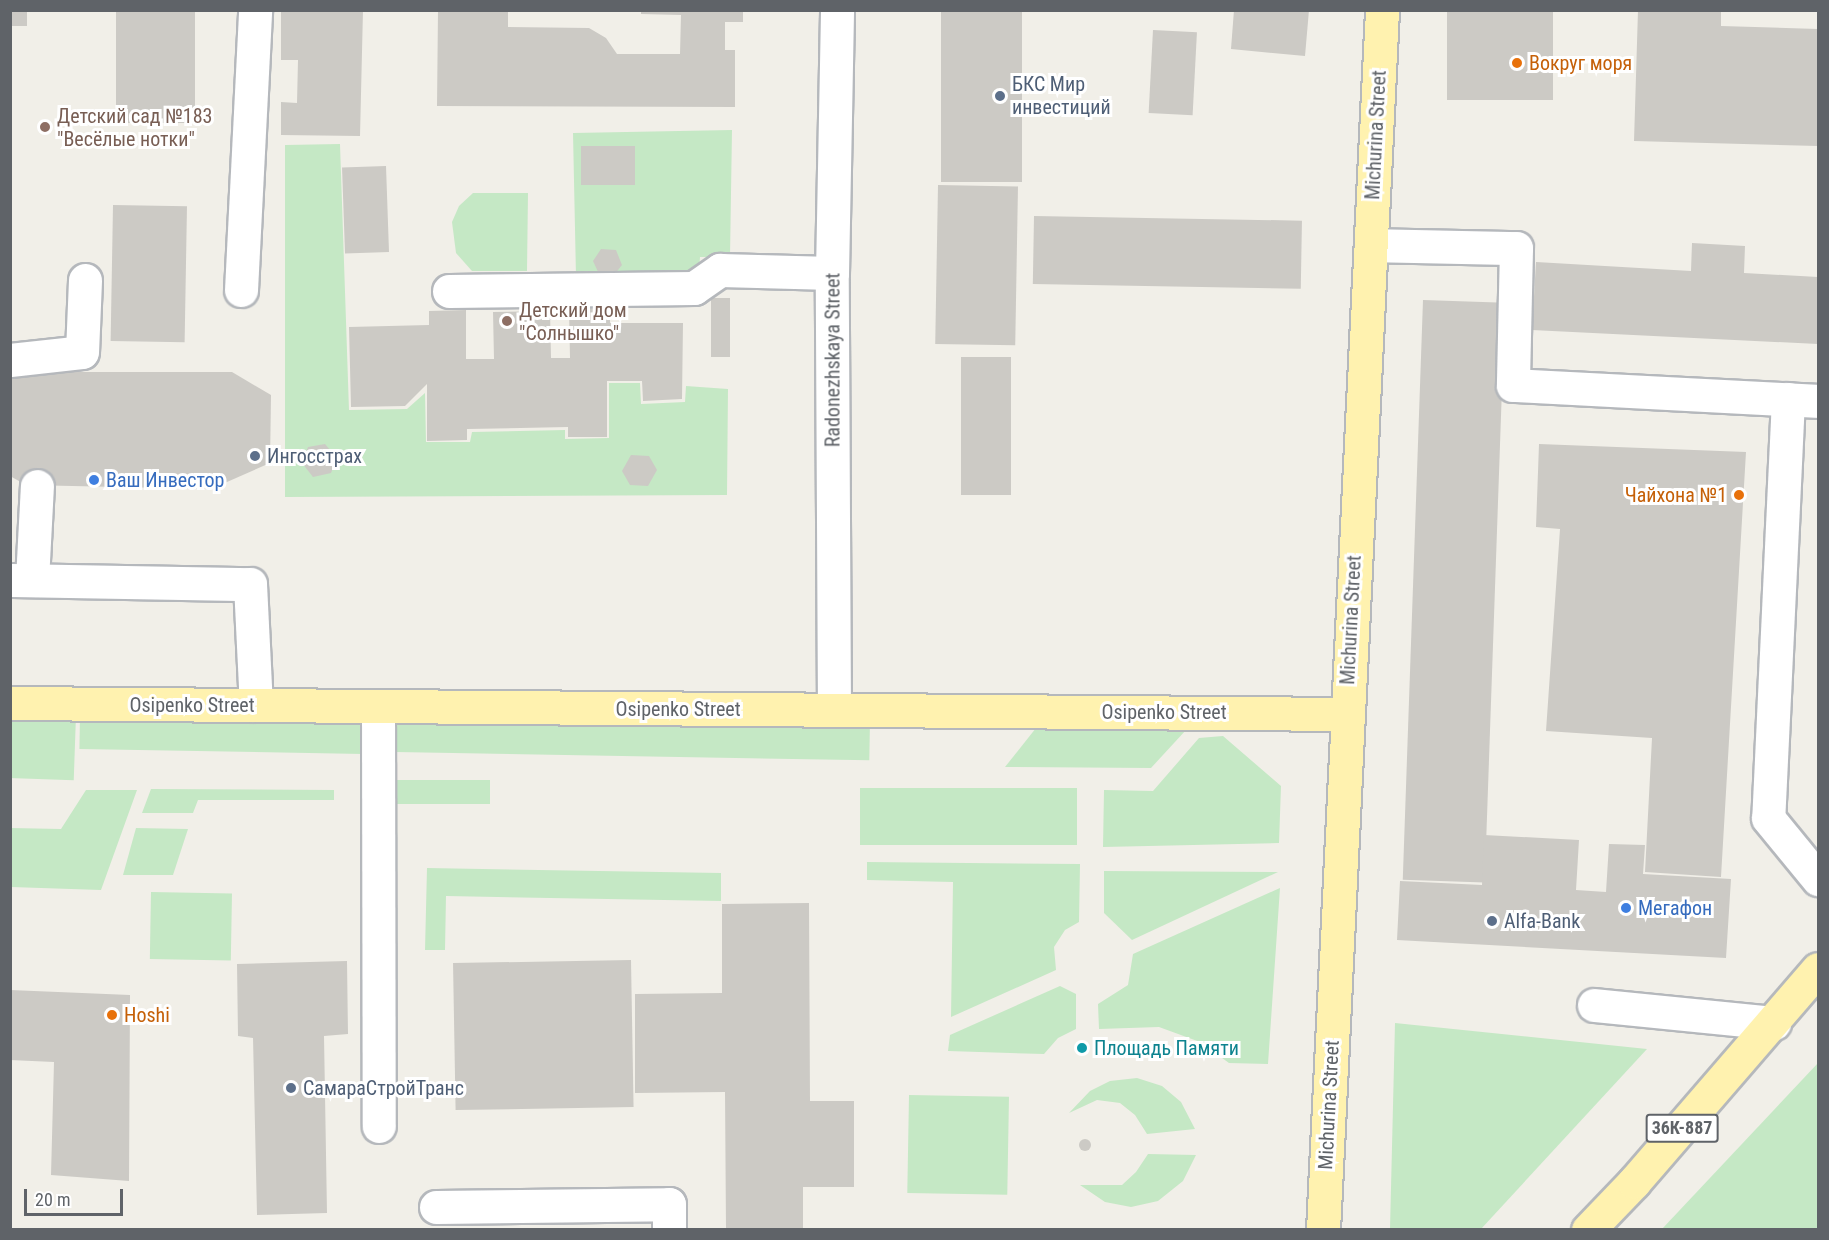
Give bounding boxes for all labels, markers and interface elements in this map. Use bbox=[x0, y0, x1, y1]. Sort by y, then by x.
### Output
place label: Вокруг моря bbox=[1529, 51, 1632, 75]
marker: Вокруг моря bbox=[1510, 56, 1524, 70]
street label: Michurina Street bbox=[1361, 70, 1391, 200]
place label: БКС Мир инвестиций bbox=[1012, 72, 1111, 119]
marker: БКС Мир инвестиций bbox=[993, 89, 1007, 103]
place label: Детский сад №183 "Весёлые нотки" bbox=[57, 104, 212, 151]
marker: Детский сад №183 "Весёлые нотки" bbox=[38, 120, 52, 134]
street label: Radonezhskaya Street bbox=[821, 273, 845, 447]
place label: Детский дом "Солнышко" bbox=[519, 298, 627, 345]
marker: Детский дом "Солнышко" bbox=[500, 314, 514, 328]
place label: Ингосстрах bbox=[267, 444, 362, 468]
marker: Ингосстрах bbox=[248, 449, 262, 463]
place label: Ваш Инвестор bbox=[106, 468, 224, 492]
marker: Ваш Инвестор bbox=[87, 473, 101, 487]
place label: Чайхона №1 bbox=[1625, 483, 1727, 507]
marker: Чайхона №1 bbox=[1732, 488, 1746, 502]
street label: Michurina Street bbox=[1336, 555, 1366, 685]
street label: Osipenko Street bbox=[129, 693, 255, 717]
street label: Osipenko Street bbox=[615, 697, 741, 721]
street label: Osipenko Street bbox=[1101, 700, 1227, 724]
place label: Мегафон bbox=[1638, 896, 1712, 920]
marker: Мегафон bbox=[1619, 901, 1633, 915]
place label: Alfa-Bank bbox=[1504, 909, 1580, 933]
marker: Alfa-Bank bbox=[1485, 914, 1499, 928]
place label: Hoshi bbox=[124, 1003, 170, 1027]
marker: Hoshi bbox=[105, 1008, 119, 1022]
place label: Площадь Памяти bbox=[1094, 1036, 1239, 1060]
street label: Michurina Street bbox=[1314, 1040, 1344, 1170]
marker: Площадь Памяти bbox=[1075, 1041, 1089, 1055]
place label: СамараСтройТранс bbox=[303, 1076, 464, 1100]
marker: СамараСтройТранс bbox=[284, 1081, 298, 1095]
road number: 36К-887 bbox=[1644, 1113, 1720, 1143]
scale bar bbox=[27, 1177, 126, 1215]
text: 20 m bbox=[35, 1189, 70, 1210]

